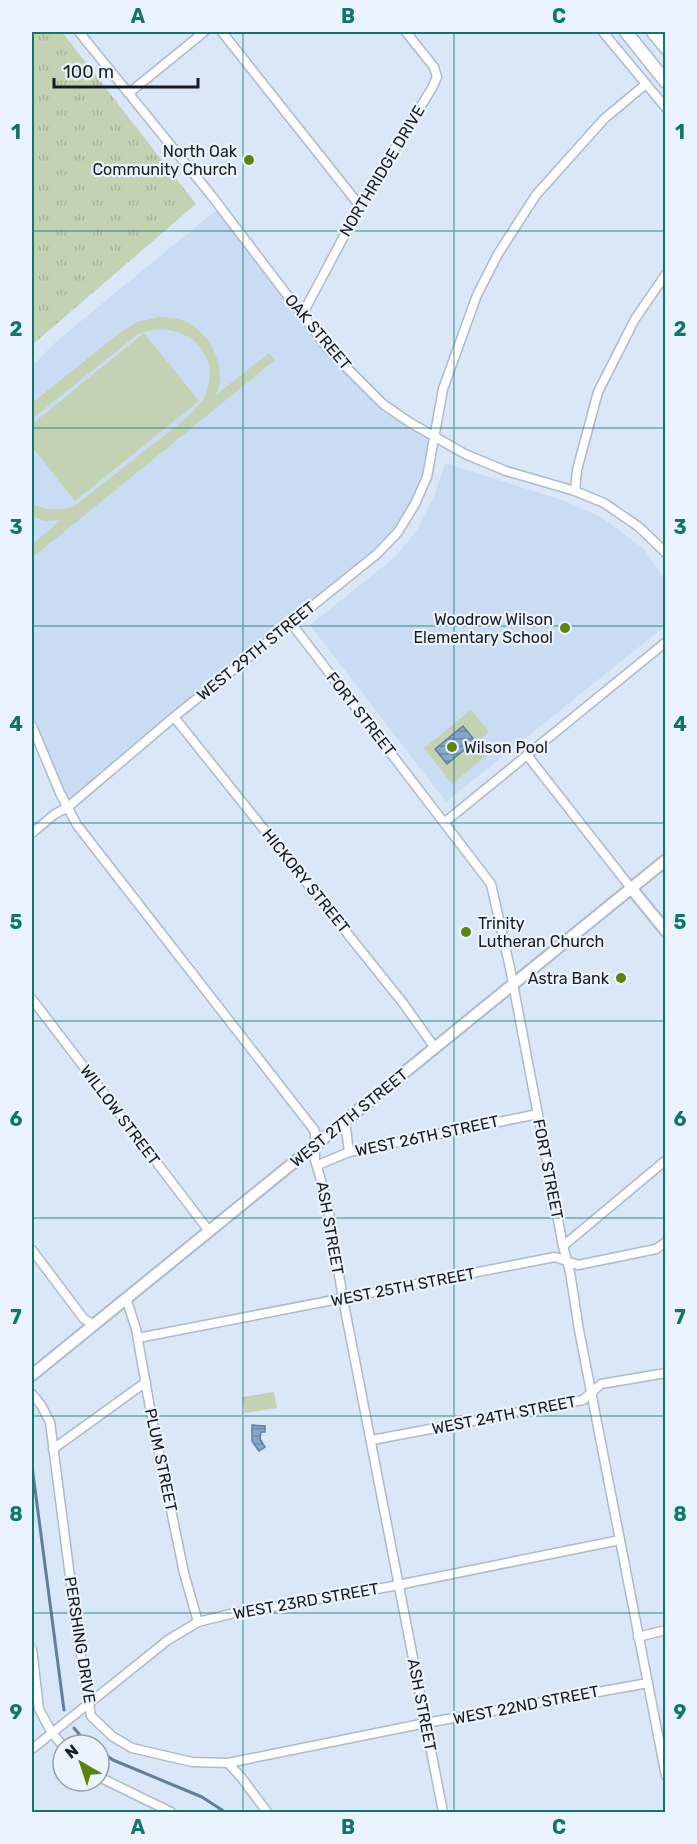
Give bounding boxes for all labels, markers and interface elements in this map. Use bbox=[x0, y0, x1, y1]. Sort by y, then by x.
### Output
text: A bbox=[131, 4, 146, 28]
text: B bbox=[341, 4, 355, 28]
text: C bbox=[552, 4, 566, 28]
scale bar bbox=[54, 51, 198, 89]
text: 100 m bbox=[63, 61, 114, 83]
street label: NORTHRIDGE DRIVE bbox=[335, 102, 429, 240]
text: 1 bbox=[11, 120, 21, 144]
text: 1 bbox=[675, 120, 685, 144]
place label: North Oak Community Church bbox=[92, 142, 238, 179]
marker: North Oak Community Church bbox=[242, 153, 256, 167]
street label: OAK STREET bbox=[281, 290, 355, 374]
text: 2 bbox=[10, 317, 23, 341]
text: 2 bbox=[674, 317, 687, 341]
text: 3 bbox=[9, 515, 23, 539]
text: 3 bbox=[673, 515, 687, 539]
street label: WEST 29TH STREET bbox=[193, 597, 319, 705]
place label: Woodrow Wilson Elementary School bbox=[413, 610, 553, 647]
marker: Woodrow Wilson Elementary School bbox=[558, 621, 572, 635]
street label: FORT STREET bbox=[322, 668, 400, 760]
text: 4 bbox=[9, 712, 23, 736]
text: 4 bbox=[673, 712, 687, 736]
place label: Wilson Pool bbox=[464, 738, 548, 757]
marker: Wilson Pool bbox=[445, 740, 459, 754]
street label: HICKORY STREET bbox=[258, 825, 354, 937]
text: 5 bbox=[10, 910, 23, 934]
text: 5 bbox=[674, 910, 687, 934]
place label: Trinity Lutheran Church bbox=[478, 914, 604, 951]
marker: Trinity Lutheran Church bbox=[459, 925, 473, 939]
place label: Astra Bank bbox=[528, 969, 610, 988]
marker: Astra Bank bbox=[614, 971, 628, 985]
street label: WILLOW STREET bbox=[76, 1061, 164, 1169]
street label: WEST 27TH STREET bbox=[286, 1065, 412, 1171]
text: 6 bbox=[9, 1107, 23, 1131]
text: 6 bbox=[673, 1107, 687, 1131]
street label: WEST 26TH STREET bbox=[353, 1111, 501, 1161]
street label: FORT STREET bbox=[529, 1117, 567, 1221]
street label: ASH STREET bbox=[312, 1180, 348, 1276]
street label: WEST 25TH STREET bbox=[329, 1264, 477, 1310]
text: 7 bbox=[10, 1305, 22, 1329]
text: 7 bbox=[674, 1305, 686, 1329]
street label: WEST 24TH STREET bbox=[430, 1392, 578, 1438]
street label: PLUM STREET bbox=[141, 1407, 181, 1513]
text: 8 bbox=[9, 1502, 23, 1526]
text: 8 bbox=[673, 1502, 687, 1526]
street label: PERSHING DRIVE bbox=[61, 1575, 99, 1705]
street label: WEST 23RD STREET bbox=[232, 1579, 380, 1623]
street label: ASH STREET bbox=[404, 1657, 440, 1753]
street label: WEST 22ND STREET bbox=[451, 1682, 601, 1728]
text: 9 bbox=[10, 1700, 23, 1724]
text: 9 bbox=[674, 1700, 687, 1724]
north arrow bbox=[51, 1733, 111, 1793]
text: N bbox=[61, 1741, 82, 1763]
text: A bbox=[131, 1815, 146, 1839]
text: B bbox=[341, 1815, 355, 1839]
text: C bbox=[552, 1815, 566, 1839]

